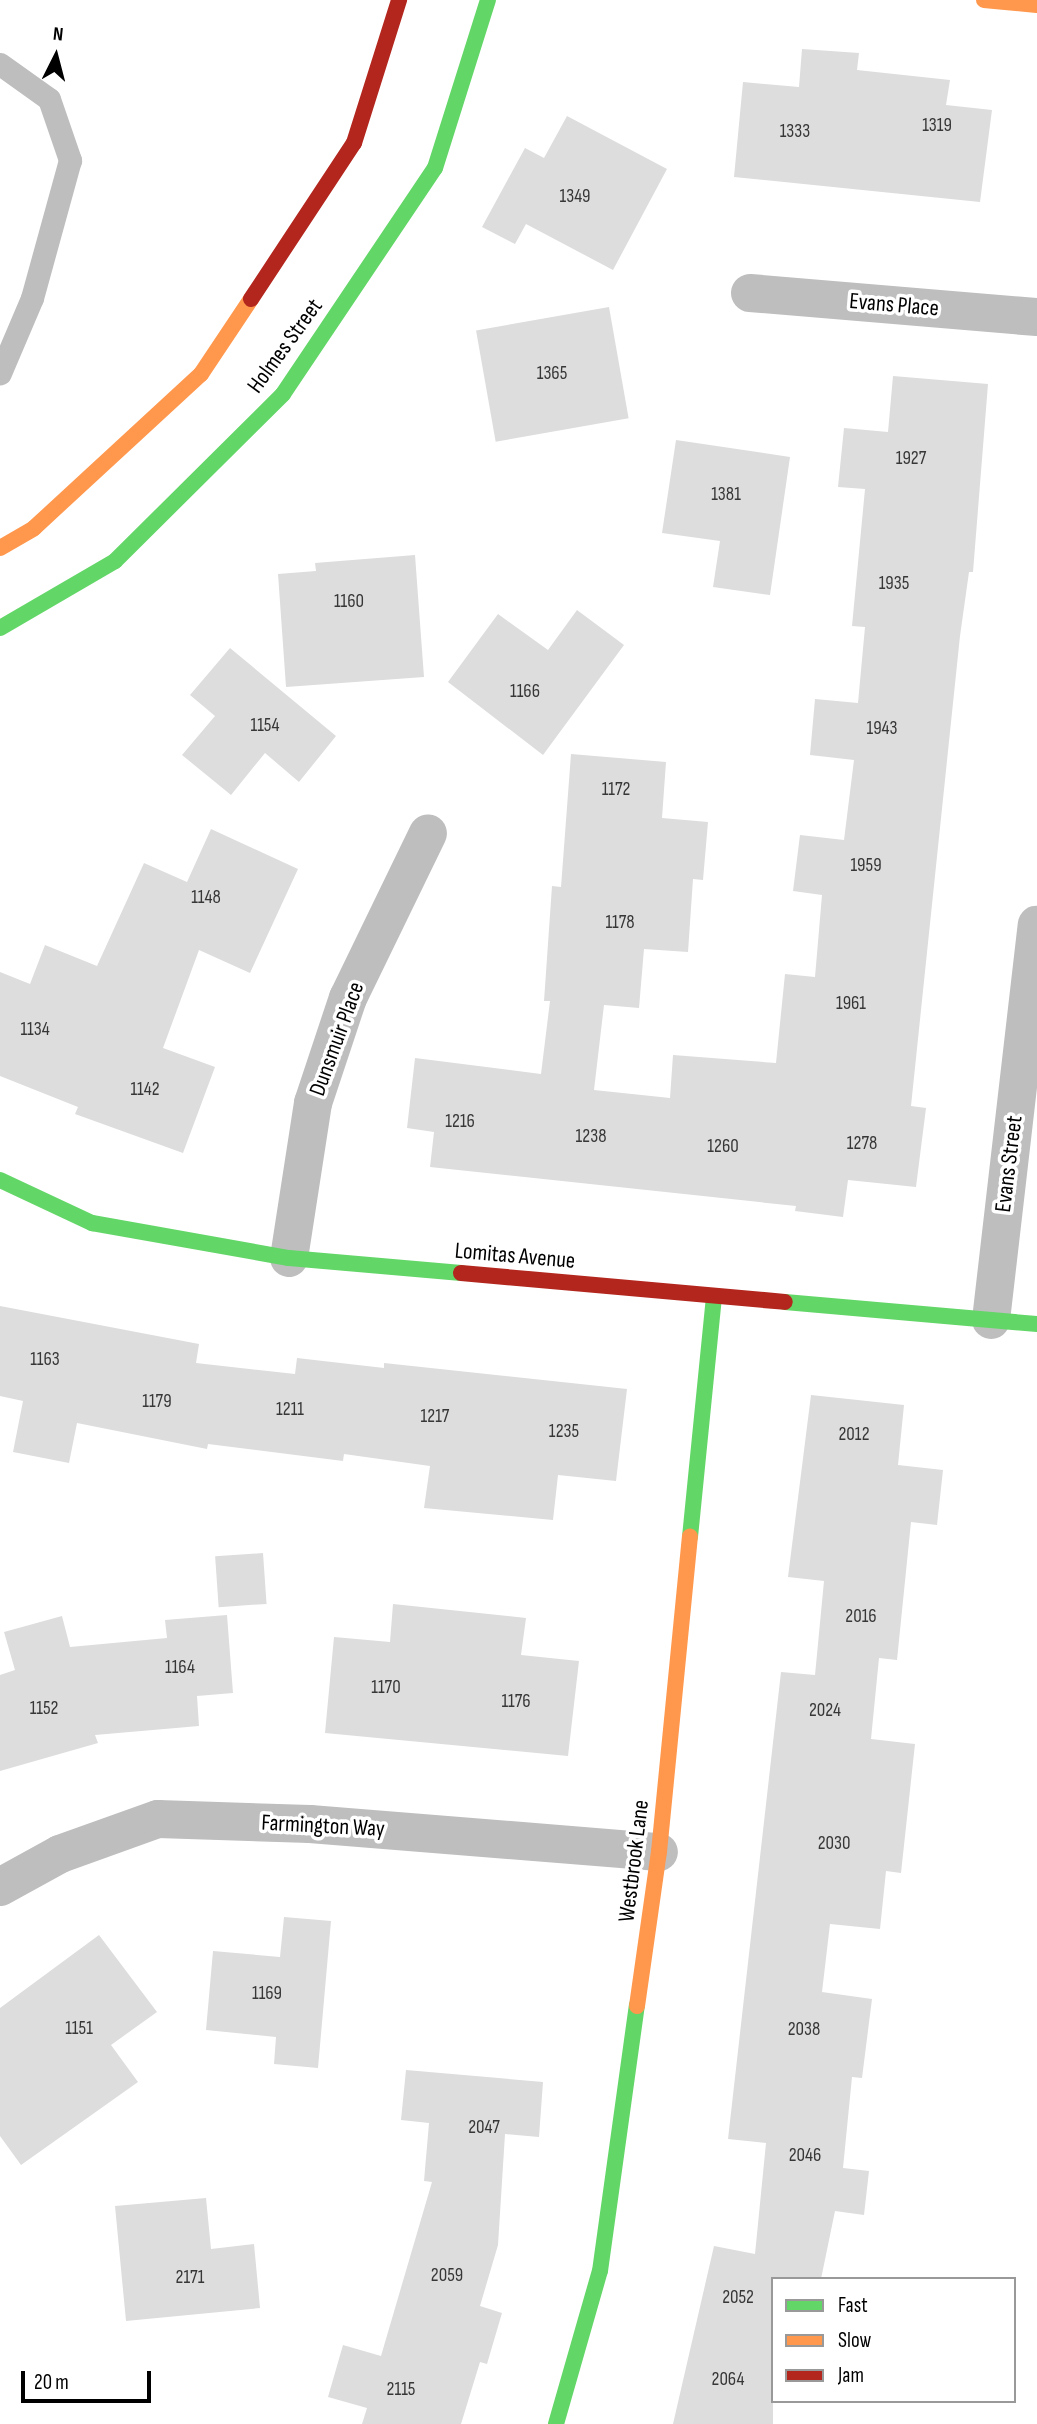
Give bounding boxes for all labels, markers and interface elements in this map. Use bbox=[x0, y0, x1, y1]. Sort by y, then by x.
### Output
north arrow bbox=[21, 21, 91, 91]
text: N bbox=[52, 23, 64, 47]
house number: 1319 bbox=[922, 115, 952, 137]
house number: 1333 bbox=[780, 121, 810, 143]
house number: 1349 bbox=[559, 186, 591, 208]
street label: Evans Place bbox=[848, 287, 940, 323]
street label: Holmes Street bbox=[242, 293, 328, 399]
house number: 1365 bbox=[537, 363, 567, 385]
house number: 1927 bbox=[896, 448, 926, 470]
house number: 1381 bbox=[711, 484, 741, 506]
house number: 1935 bbox=[879, 573, 909, 595]
house number: 1160 bbox=[334, 591, 364, 613]
house number: 1166 bbox=[510, 681, 540, 703]
house number: 1154 bbox=[251, 715, 279, 737]
house number: 1943 bbox=[866, 718, 898, 740]
house number: 1172 bbox=[602, 779, 630, 801]
house number: 1959 bbox=[850, 855, 882, 877]
house number: 1148 bbox=[191, 887, 221, 909]
house number: 1178 bbox=[605, 912, 635, 934]
street label: Dunsmuir Place bbox=[304, 978, 370, 1100]
house number: 1961 bbox=[836, 993, 866, 1015]
house number: 1134 bbox=[20, 1019, 50, 1041]
house number: 1142 bbox=[130, 1079, 160, 1101]
house number: 1216 bbox=[445, 1111, 475, 1133]
street label: Evans Street bbox=[989, 1114, 1029, 1214]
house number: 1238 bbox=[575, 1126, 607, 1148]
house number: 1278 bbox=[847, 1133, 877, 1155]
house number: 1260 bbox=[707, 1136, 739, 1158]
street label: Lomitas Avenue bbox=[454, 1237, 576, 1275]
house number: 1163 bbox=[30, 1349, 60, 1371]
house number: 1179 bbox=[142, 1391, 172, 1413]
house number: 1211 bbox=[276, 1399, 304, 1421]
house number: 1217 bbox=[421, 1406, 449, 1428]
house number: 1235 bbox=[549, 1421, 579, 1443]
house number: 2012 bbox=[839, 1424, 869, 1446]
house number: 2016 bbox=[845, 1606, 877, 1628]
house number: 1164 bbox=[165, 1657, 195, 1679]
house number: 1170 bbox=[371, 1677, 401, 1699]
house number: 1176 bbox=[501, 1691, 531, 1713]
house number: 1152 bbox=[30, 1698, 58, 1720]
house number: 2024 bbox=[809, 1700, 841, 1722]
street label: Westbrook Lane bbox=[613, 1798, 655, 1924]
street label: Farmington Way bbox=[261, 1809, 385, 1843]
house number: 2030 bbox=[818, 1833, 850, 1855]
house number: 1169 bbox=[252, 1983, 282, 2005]
house number: 1151 bbox=[65, 2018, 93, 2040]
house number: 2038 bbox=[788, 2019, 820, 2041]
house number: 2047 bbox=[468, 2117, 500, 2139]
house number: 2046 bbox=[789, 2145, 821, 2167]
house number: 2059 bbox=[431, 2265, 463, 2287]
house number: 2171 bbox=[176, 2267, 204, 2289]
legend bbox=[771, 2277, 1016, 2403]
house number: 2052 bbox=[722, 2287, 754, 2309]
text: Fast bbox=[838, 2293, 868, 2318]
text: Slow bbox=[838, 2328, 871, 2353]
scale bar bbox=[24, 2358, 154, 2402]
text: Jam bbox=[838, 2363, 864, 2388]
house number: 2064 bbox=[712, 2369, 744, 2391]
text: 20 m bbox=[34, 2370, 69, 2395]
house number: 2115 bbox=[387, 2379, 415, 2401]

